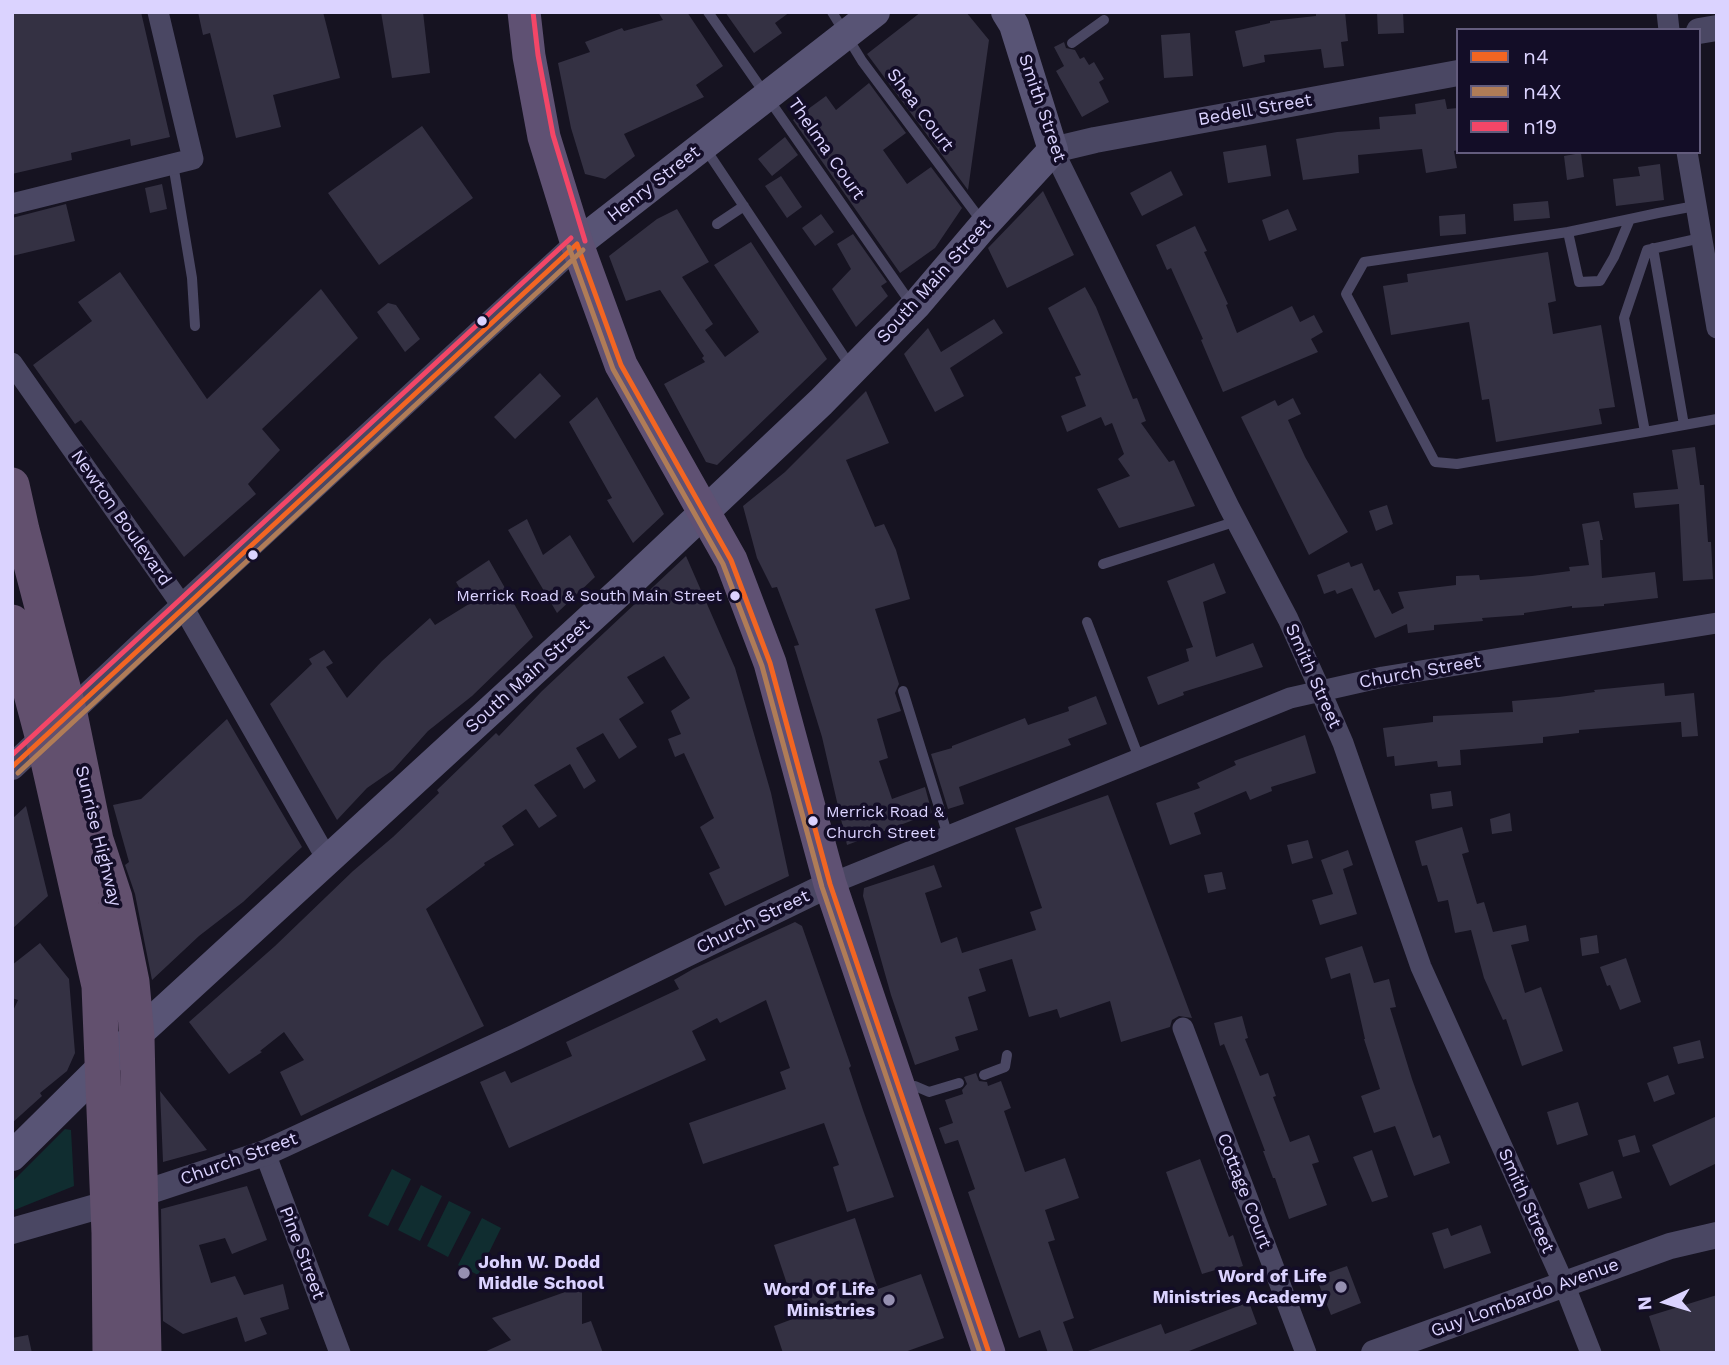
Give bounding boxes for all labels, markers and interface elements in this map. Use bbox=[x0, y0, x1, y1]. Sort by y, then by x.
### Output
legend bbox=[1456, 28, 1701, 154]
text: n4 bbox=[1523, 44, 1549, 69]
street label: Smith Street bbox=[1013, 51, 1071, 165]
street label: Shea Court bbox=[882, 64, 958, 156]
text: n4X bbox=[1523, 79, 1561, 104]
street label: Bedell Street bbox=[1196, 89, 1314, 131]
street label: Thelma Court bbox=[783, 94, 869, 204]
text: n19 bbox=[1523, 114, 1557, 139]
street label: Henry Street bbox=[603, 141, 705, 227]
street label: South Main Street bbox=[872, 214, 996, 348]
unlabelled marker bbox=[475, 314, 489, 328]
street label: Newton Boulevard bbox=[66, 446, 176, 590]
unlabelled marker bbox=[246, 548, 260, 562]
place label: Merrick Road & South Main Street bbox=[456, 586, 722, 606]
marker: Merrick Road & South Main Street bbox=[728, 589, 742, 603]
street label: South Main Street bbox=[461, 614, 595, 738]
street label: Smith Street bbox=[1280, 620, 1346, 732]
street label: Church Street bbox=[1357, 651, 1483, 693]
street label: Sunrise Highway bbox=[70, 763, 126, 909]
place label: Merrick Road & Church Street bbox=[826, 802, 944, 840]
marker: Merrick Road & Church Street bbox=[806, 814, 820, 828]
street label: Church Street bbox=[693, 885, 813, 959]
street label: Church Street bbox=[177, 1128, 301, 1190]
street label: Cottage Court bbox=[1212, 1130, 1276, 1252]
street label: Smith Street bbox=[1493, 1145, 1559, 1257]
street label: Pine Street bbox=[274, 1204, 330, 1302]
place label: John W. Dodd Middle School bbox=[478, 1252, 604, 1294]
street label: Guy Lombardo Avenue bbox=[1428, 1254, 1622, 1342]
marker: John W. Dodd Middle School bbox=[456, 1265, 472, 1281]
place label: Word of Life Ministries Academy bbox=[1152, 1266, 1327, 1308]
north arrow bbox=[1631, 1267, 1701, 1337]
place label: Word Of Life Ministries bbox=[763, 1279, 875, 1322]
marker: Word of Life Ministries Academy bbox=[1333, 1279, 1349, 1295]
marker: Word Of Life Ministries bbox=[881, 1292, 897, 1308]
text: N bbox=[1633, 1296, 1657, 1311]

